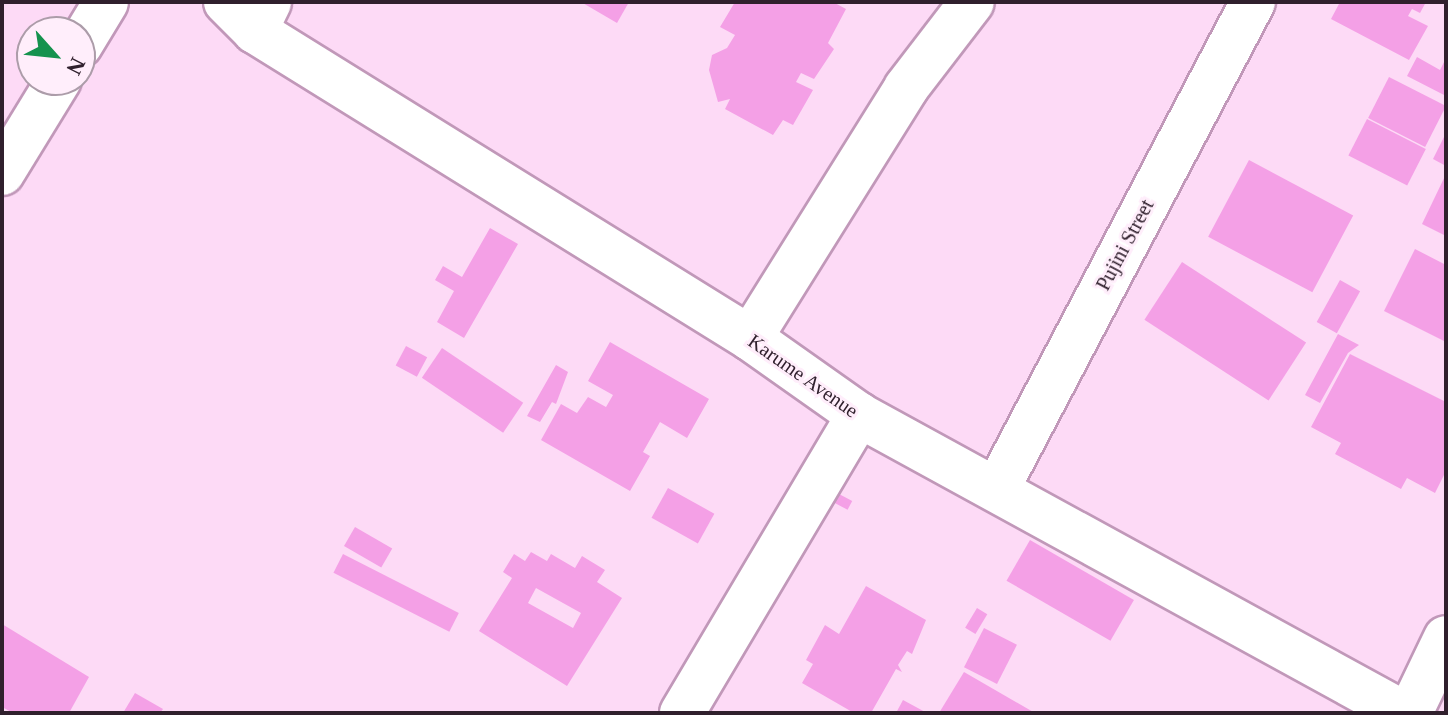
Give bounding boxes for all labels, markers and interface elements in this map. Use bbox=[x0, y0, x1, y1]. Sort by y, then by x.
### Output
north arrow bbox=[16, 16, 96, 96]
text: N bbox=[61, 53, 91, 79]
street label: Pujini Street bbox=[1091, 195, 1159, 295]
street label: Karume Avenue bbox=[743, 329, 863, 423]

